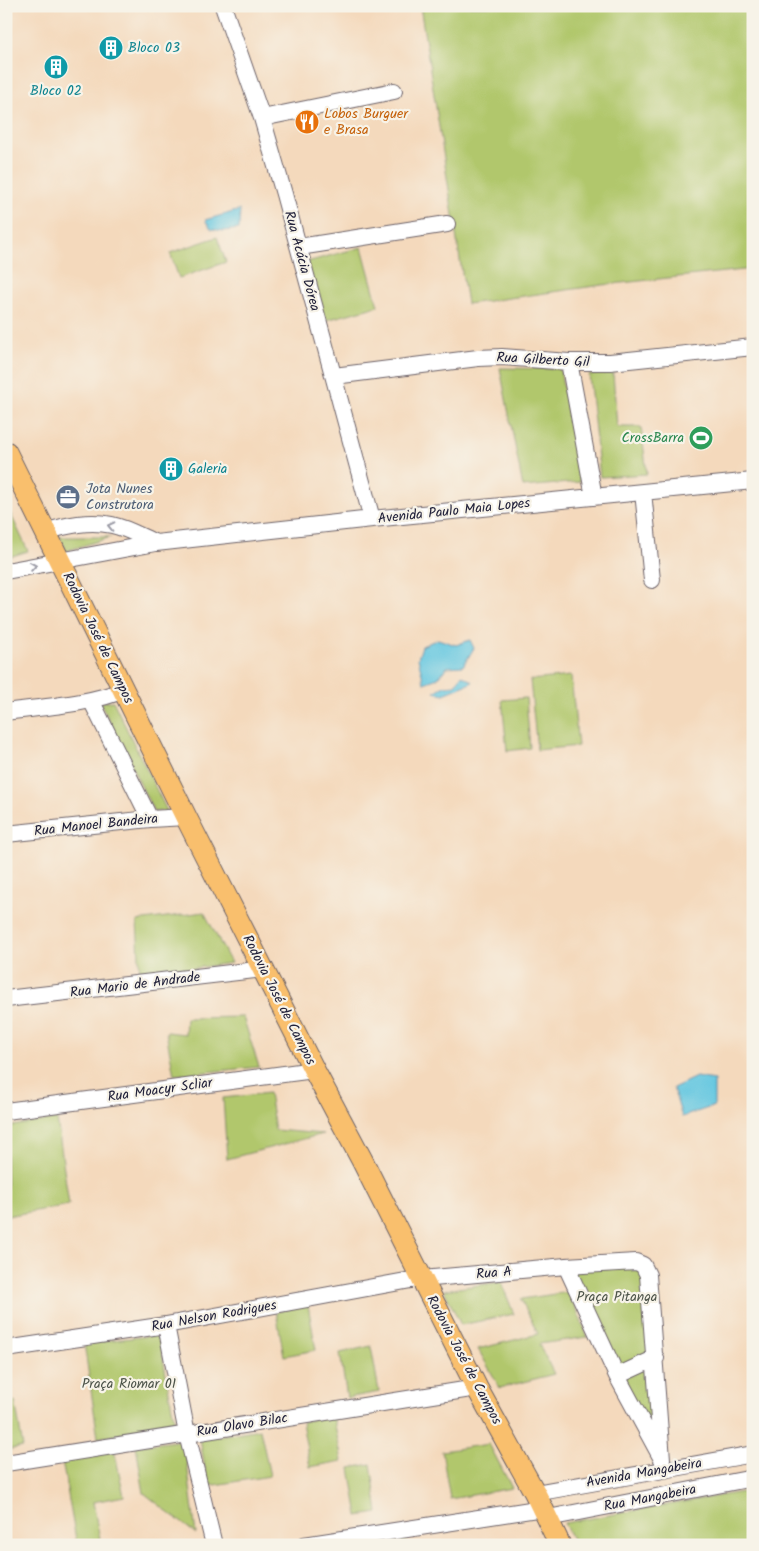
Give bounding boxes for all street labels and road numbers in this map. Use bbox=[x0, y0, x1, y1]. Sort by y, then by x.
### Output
street label: Rua Acácia Dórea bbox=[278, 208, 326, 314]
street label: Rua Gilberto Gil bbox=[496, 347, 591, 373]
street label: Avenida Paulo Maia Lopes bbox=[377, 492, 531, 530]
street label: Rodovia José de Campos bbox=[57, 569, 139, 708]
street label: Rua Manoel Bandeira bbox=[33, 808, 159, 842]
street label: Rodovia José de Campos bbox=[237, 931, 321, 1069]
street label: Rua Mario de Andrade bbox=[69, 966, 202, 1004]
street label: Rua Moacyr Scliar bbox=[106, 1072, 215, 1108]
street label: Rua A bbox=[475, 1260, 513, 1286]
street label: Rodovia José de Campos bbox=[421, 1291, 507, 1429]
street label: Rua Nelson Rodrigues bbox=[150, 1294, 278, 1338]
street label: Rua Olavo Bilac bbox=[195, 1407, 289, 1443]
street label: Avenida Mangabeira bbox=[584, 1452, 704, 1494]
street label: Rua Mangabeira bbox=[602, 1478, 698, 1518]

